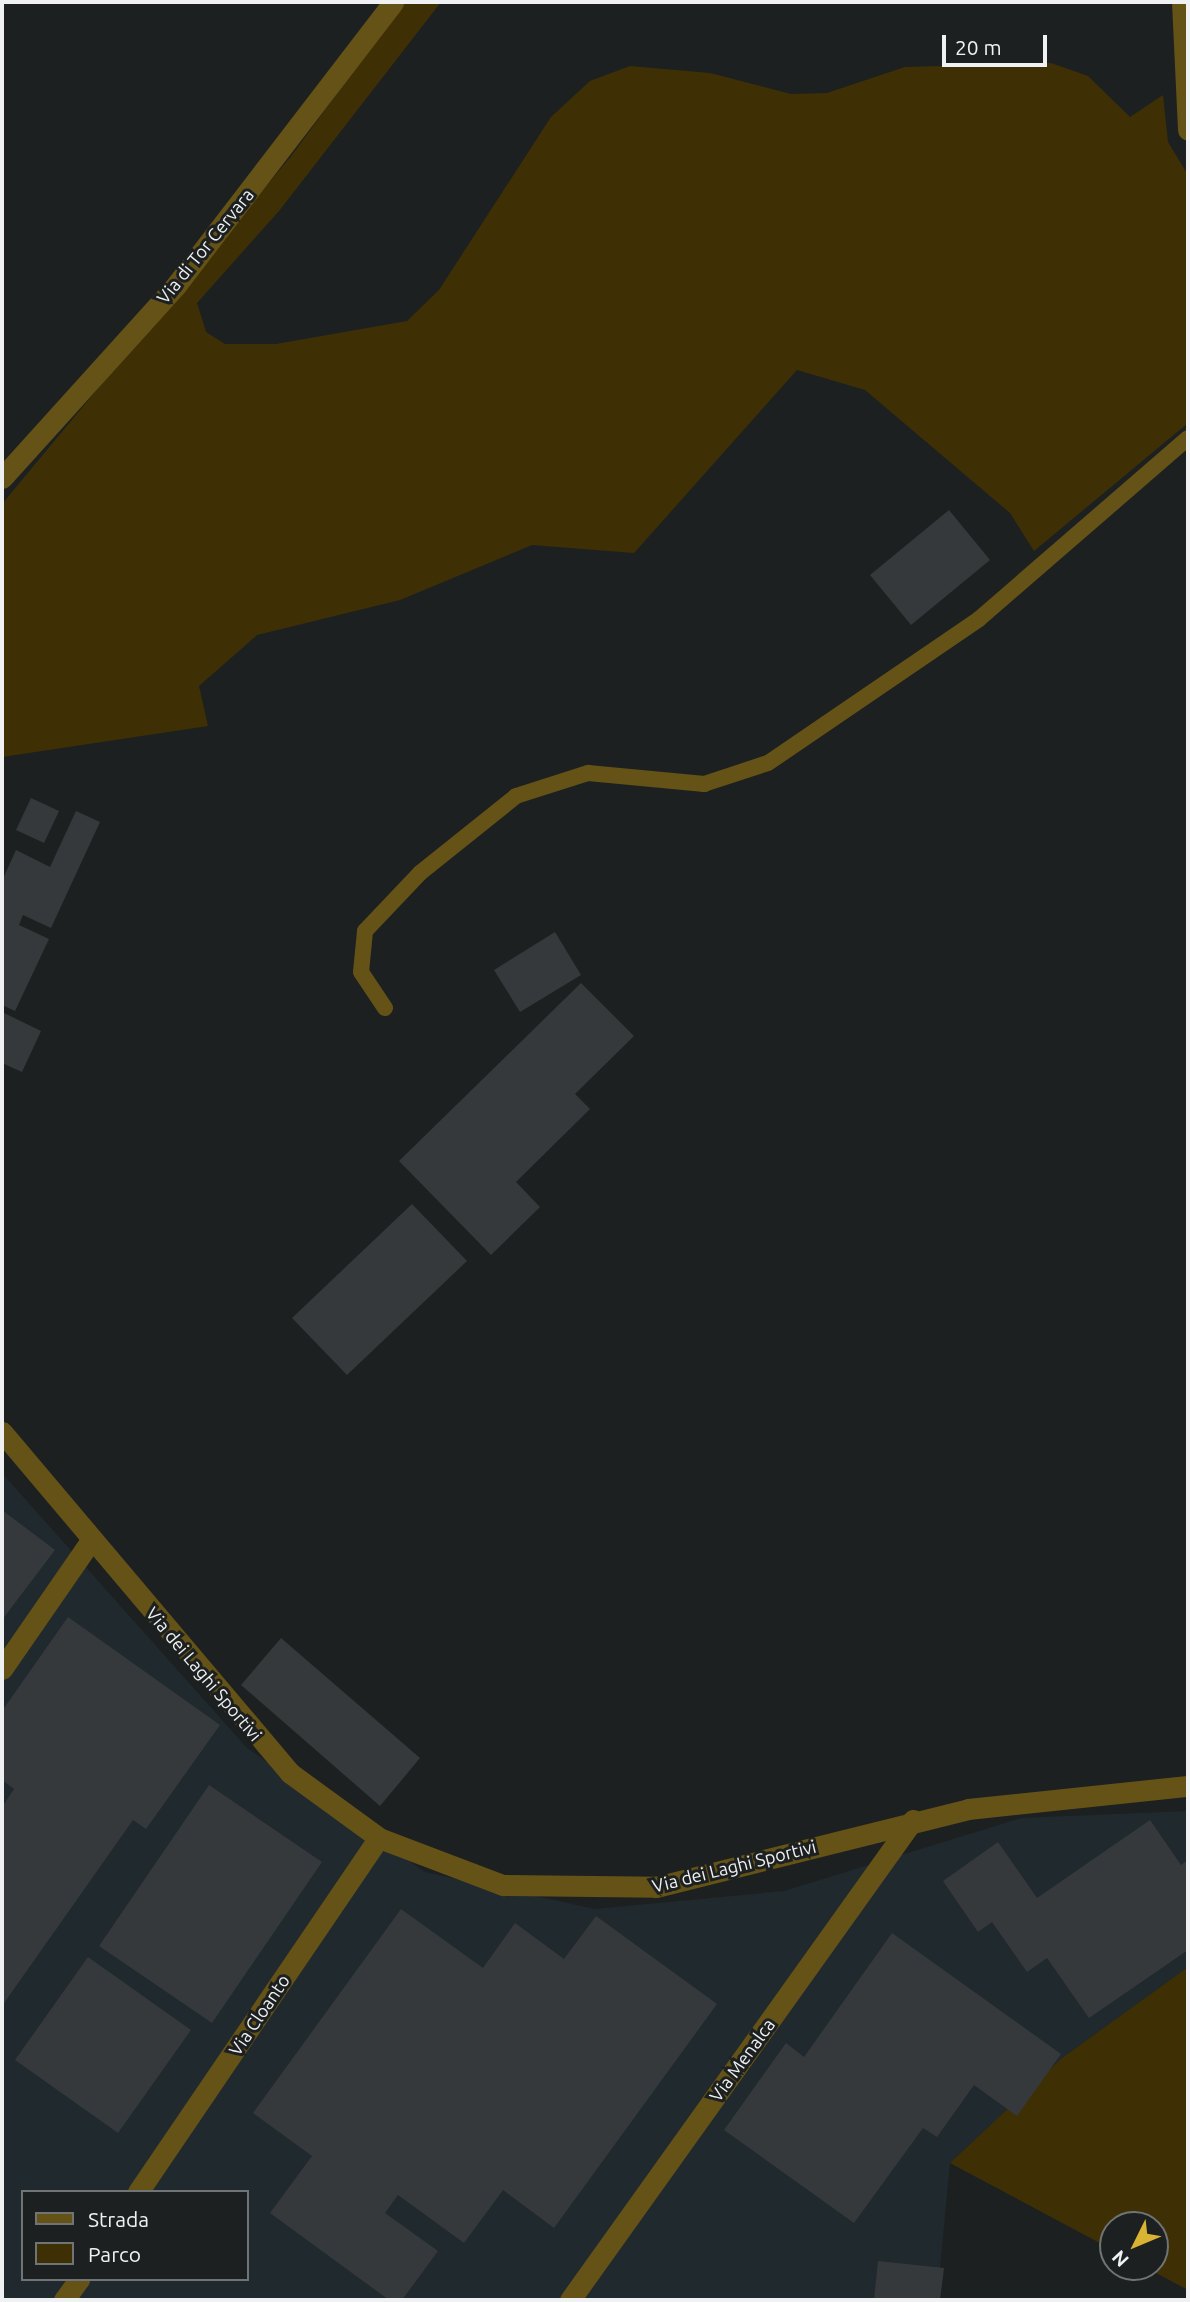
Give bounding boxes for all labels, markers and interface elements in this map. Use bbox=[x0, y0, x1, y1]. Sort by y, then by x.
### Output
scale bar bbox=[945, 21, 1050, 65]
text: 20 m bbox=[955, 35, 1002, 59]
street label: Via di Tor Cervara bbox=[152, 184, 258, 308]
street label: Via dei Laghi Sportivi bbox=[142, 1603, 266, 1745]
street label: Via dei Laghi Sportivi bbox=[650, 1835, 818, 1897]
street label: Via Cloanto bbox=[224, 1970, 294, 2060]
street label: Via Menalca bbox=[705, 2014, 779, 2106]
legend bbox=[21, 2190, 248, 2281]
text: Strada bbox=[88, 2207, 149, 2231]
north arrow bbox=[1099, 2211, 1169, 2281]
text: Parco bbox=[88, 2242, 141, 2266]
text: N bbox=[1107, 2246, 1133, 2272]

